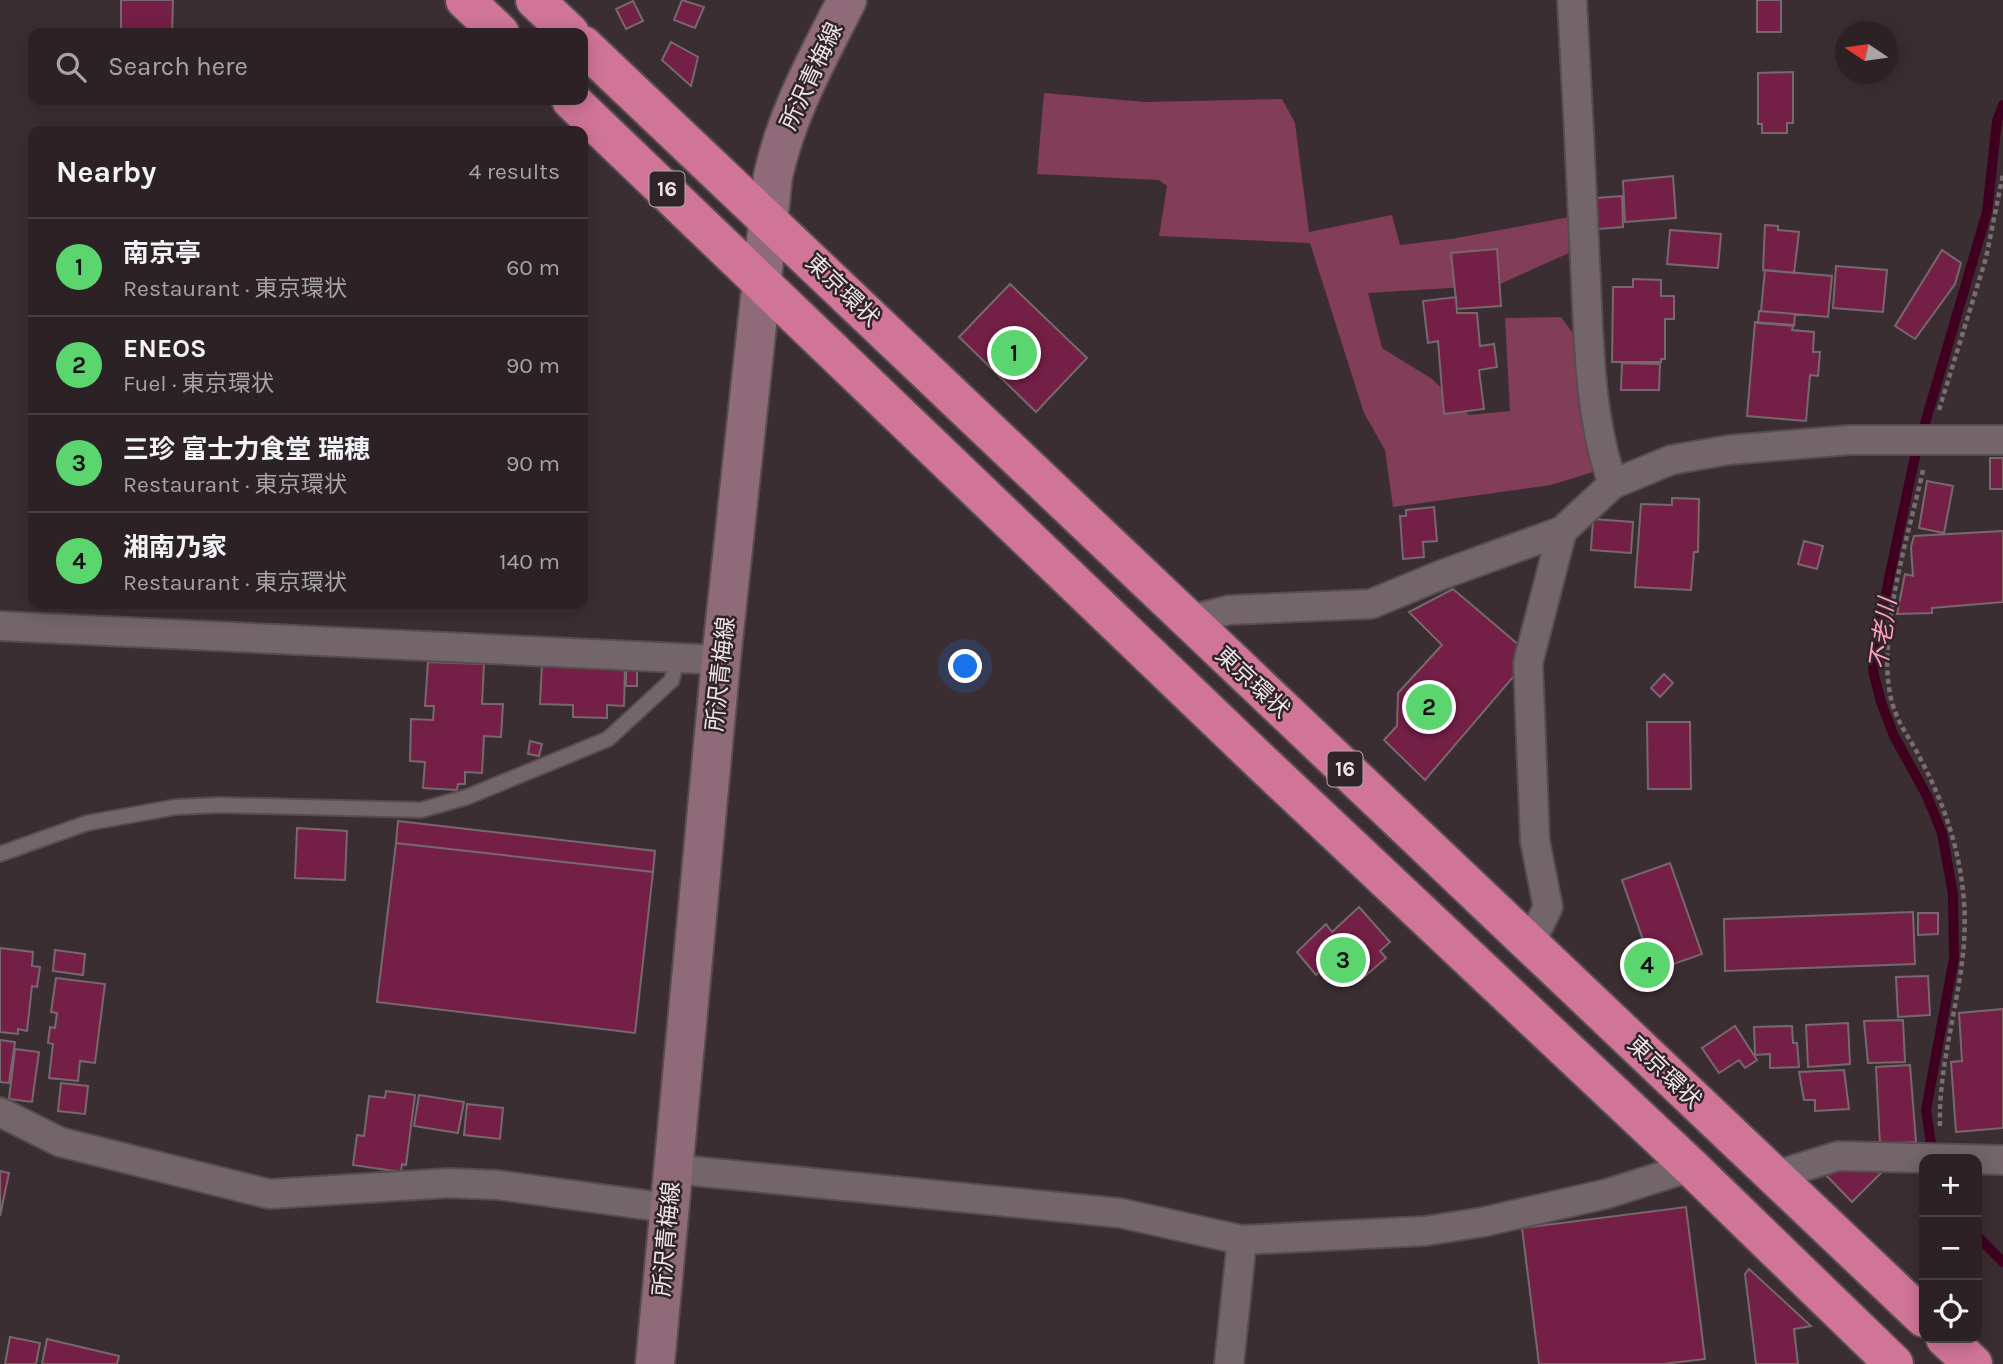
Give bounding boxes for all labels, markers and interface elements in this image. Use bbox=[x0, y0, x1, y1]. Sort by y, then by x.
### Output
street label: 所沢青梅線 bbox=[775, 18, 848, 134]
north arrow bbox=[1835, 21, 1898, 84]
search box bbox=[28, 28, 588, 105]
icon: search bbox=[52, 48, 90, 86]
text: Search here bbox=[108, 51, 248, 82]
text: Nearby bbox=[56, 154, 156, 190]
text: 4 results bbox=[468, 158, 560, 185]
road number: 16 bbox=[650, 172, 684, 206]
text: 南京亭 bbox=[123, 238, 201, 269]
street label: 東京環状 bbox=[800, 249, 885, 332]
text: 1 bbox=[75, 254, 83, 281]
text: 60 m bbox=[506, 254, 560, 281]
text: Restaurant · 東京環状 bbox=[123, 275, 347, 302]
pin: 1 bbox=[991, 327, 1037, 379]
text: ENEOS bbox=[123, 333, 206, 364]
text: 2 bbox=[72, 352, 86, 379]
text: 90 m bbox=[506, 352, 560, 379]
text: Fuel · 東京環状 bbox=[123, 370, 274, 397]
text: 三珍 富士力食堂 瑞穂 bbox=[123, 434, 370, 465]
text: 3 bbox=[72, 450, 86, 477]
text: 90 m bbox=[506, 450, 560, 477]
text: Restaurant · 東京環状 bbox=[123, 471, 347, 498]
text: 湘南乃家 bbox=[123, 532, 227, 563]
text: 4 bbox=[72, 548, 86, 575]
text: 140 m bbox=[499, 548, 560, 575]
text: Restaurant · 東京環状 bbox=[123, 569, 347, 596]
water label: 不老川 bbox=[1864, 593, 1902, 672]
street label: 所沢青梅線 bbox=[701, 615, 740, 733]
street label: 東京環状 bbox=[1210, 641, 1296, 724]
your location bbox=[948, 649, 982, 683]
pin: 2 bbox=[1406, 681, 1452, 733]
road number: 16 bbox=[1328, 752, 1362, 786]
pin: 3 bbox=[1320, 934, 1366, 986]
pin: 4 bbox=[1624, 939, 1670, 991]
street label: 東京環状 bbox=[1622, 1031, 1707, 1114]
map controls bbox=[1919, 1154, 1982, 1343]
button: + bbox=[1919, 1154, 1982, 1217]
street label: 所沢青梅線 bbox=[648, 1181, 685, 1298]
button: − bbox=[1919, 1217, 1982, 1280]
button: locate bbox=[1919, 1280, 1982, 1343]

